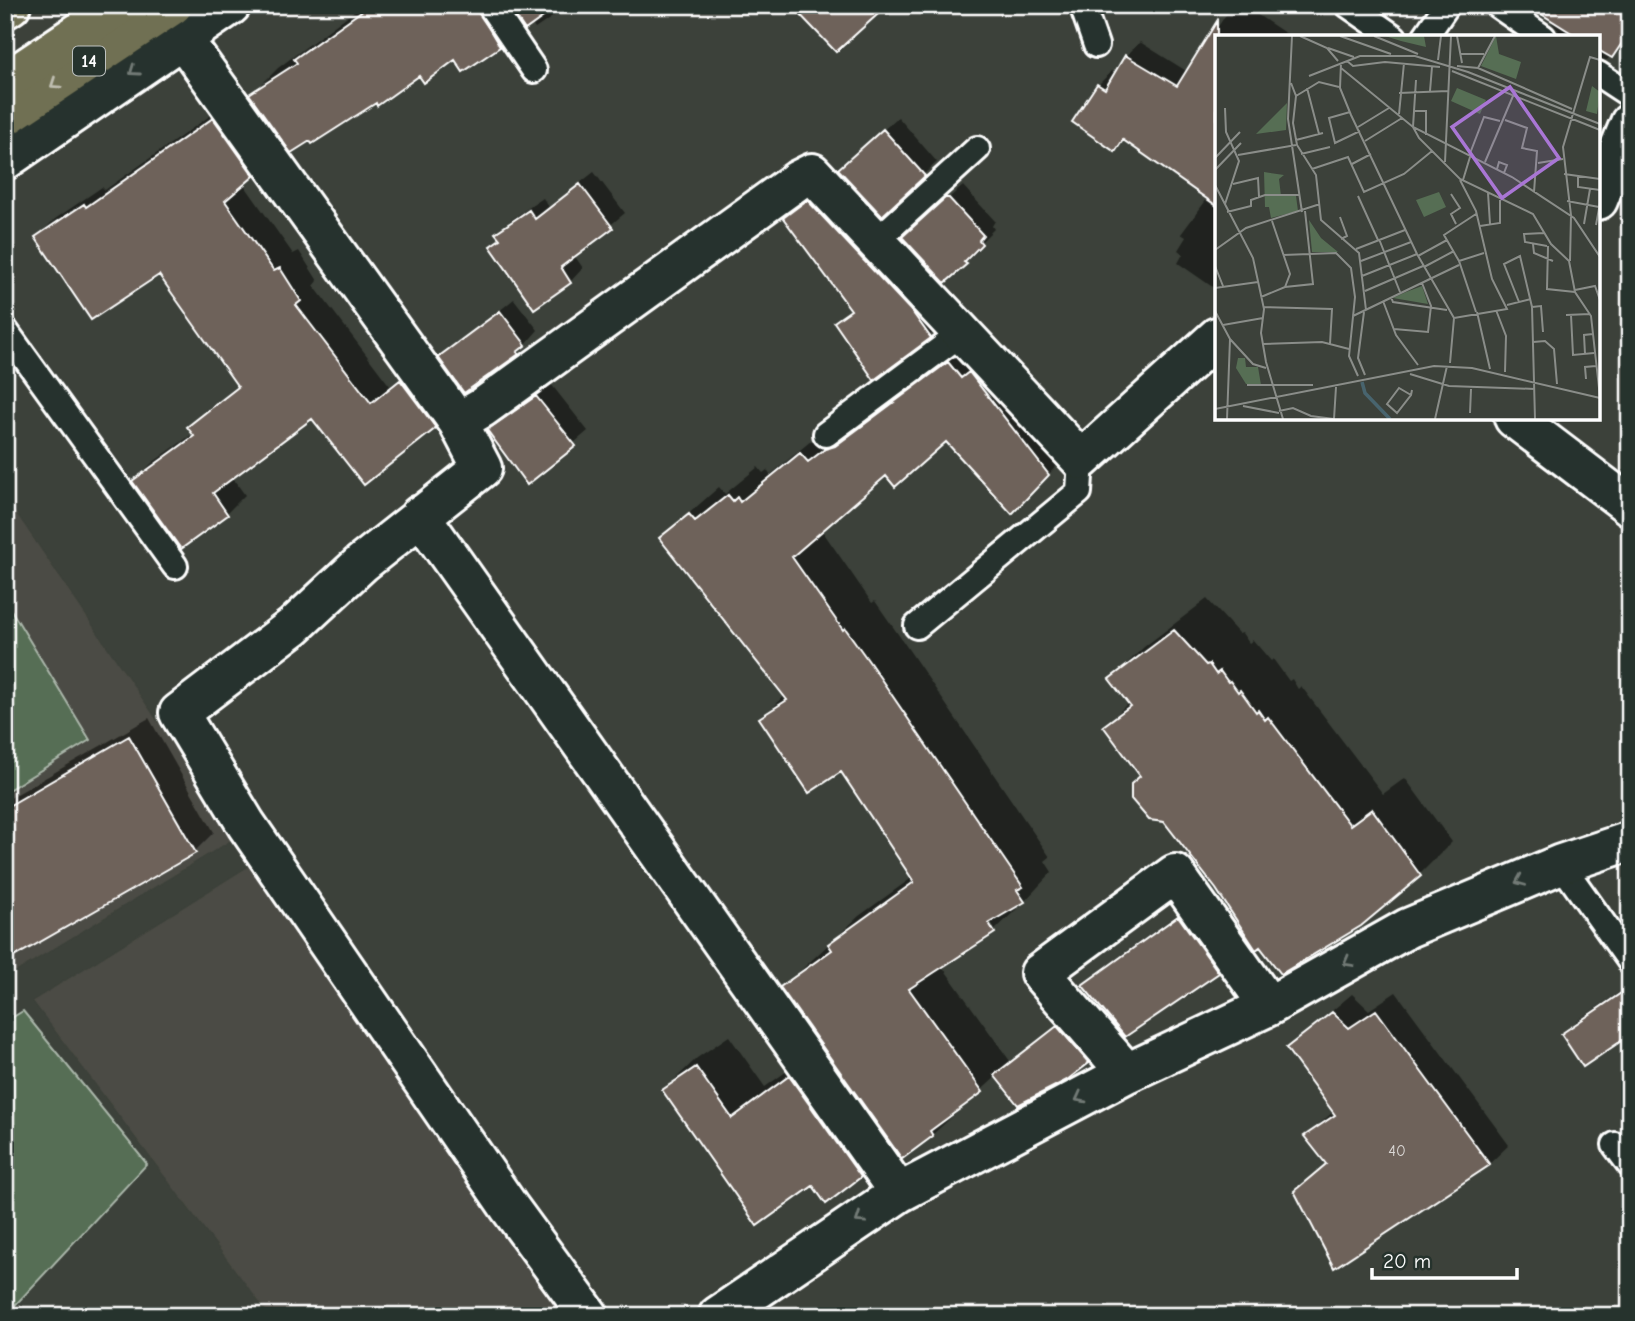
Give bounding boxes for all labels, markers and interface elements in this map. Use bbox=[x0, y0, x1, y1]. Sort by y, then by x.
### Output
inset map bbox=[1215, 35, 1600, 420]
road number: 14 bbox=[73, 46, 105, 76]
one-way arrow bbox=[129, 63, 142, 75]
one-way arrow bbox=[49, 76, 62, 89]
one-way arrow bbox=[1515, 873, 1527, 887]
one-way arrow bbox=[1343, 953, 1356, 967]
one-way arrow bbox=[1075, 1089, 1087, 1103]
house number: 40 bbox=[1388, 1142, 1406, 1160]
one-way arrow bbox=[855, 1211, 868, 1223]
scale bar bbox=[1372, 1237, 1518, 1281]
text: 20 m bbox=[1383, 1249, 1431, 1273]

